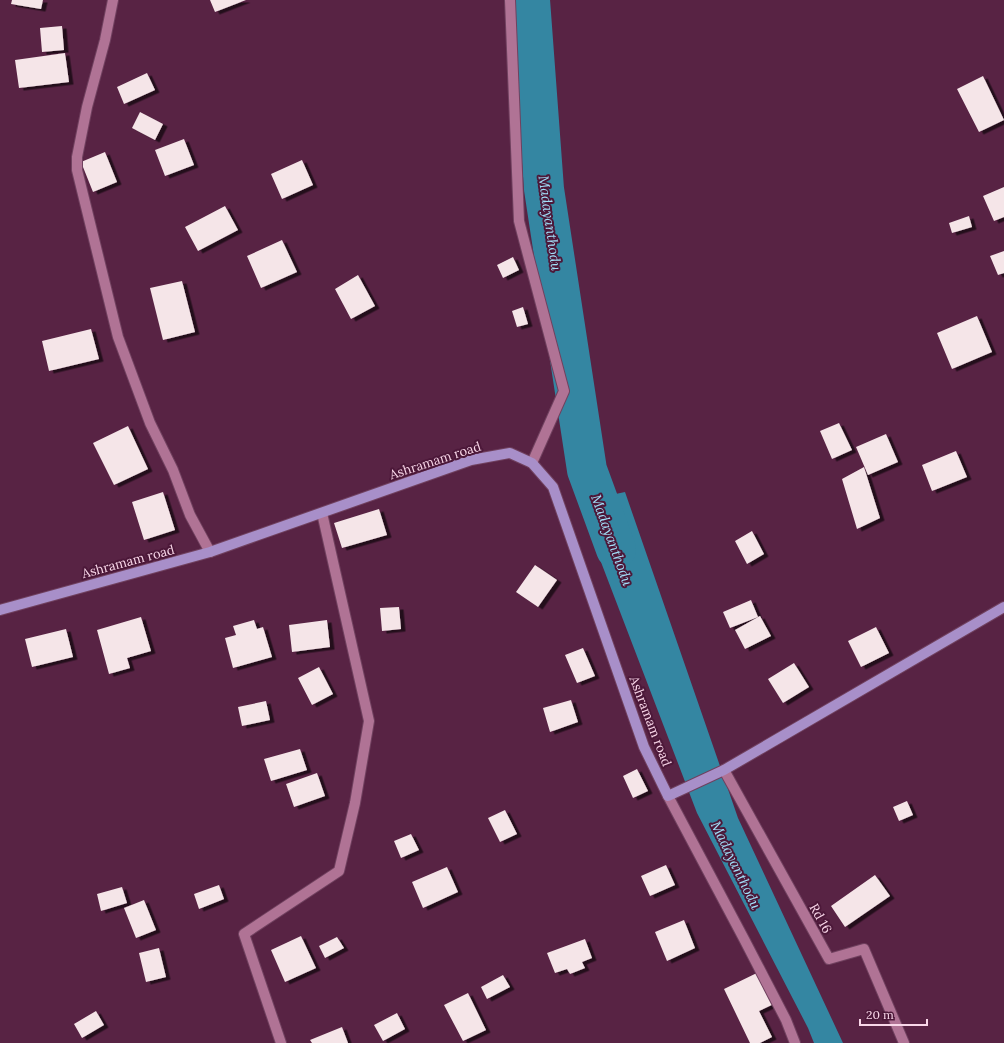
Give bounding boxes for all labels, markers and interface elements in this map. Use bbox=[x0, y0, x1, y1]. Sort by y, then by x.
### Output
water label: Madayanthodu bbox=[534, 174, 566, 272]
street label: Ashramam road bbox=[386, 438, 483, 484]
water label: Madayanthodu bbox=[587, 492, 637, 589]
street label: Ashramam road bbox=[79, 541, 177, 582]
street label: Ashramam road bbox=[625, 673, 676, 769]
water label: Madayanthodu bbox=[707, 818, 765, 913]
street label: Rd 16 bbox=[805, 900, 836, 936]
scale bar bbox=[860, 1001, 927, 1027]
text: 20 m bbox=[866, 1007, 894, 1022]

